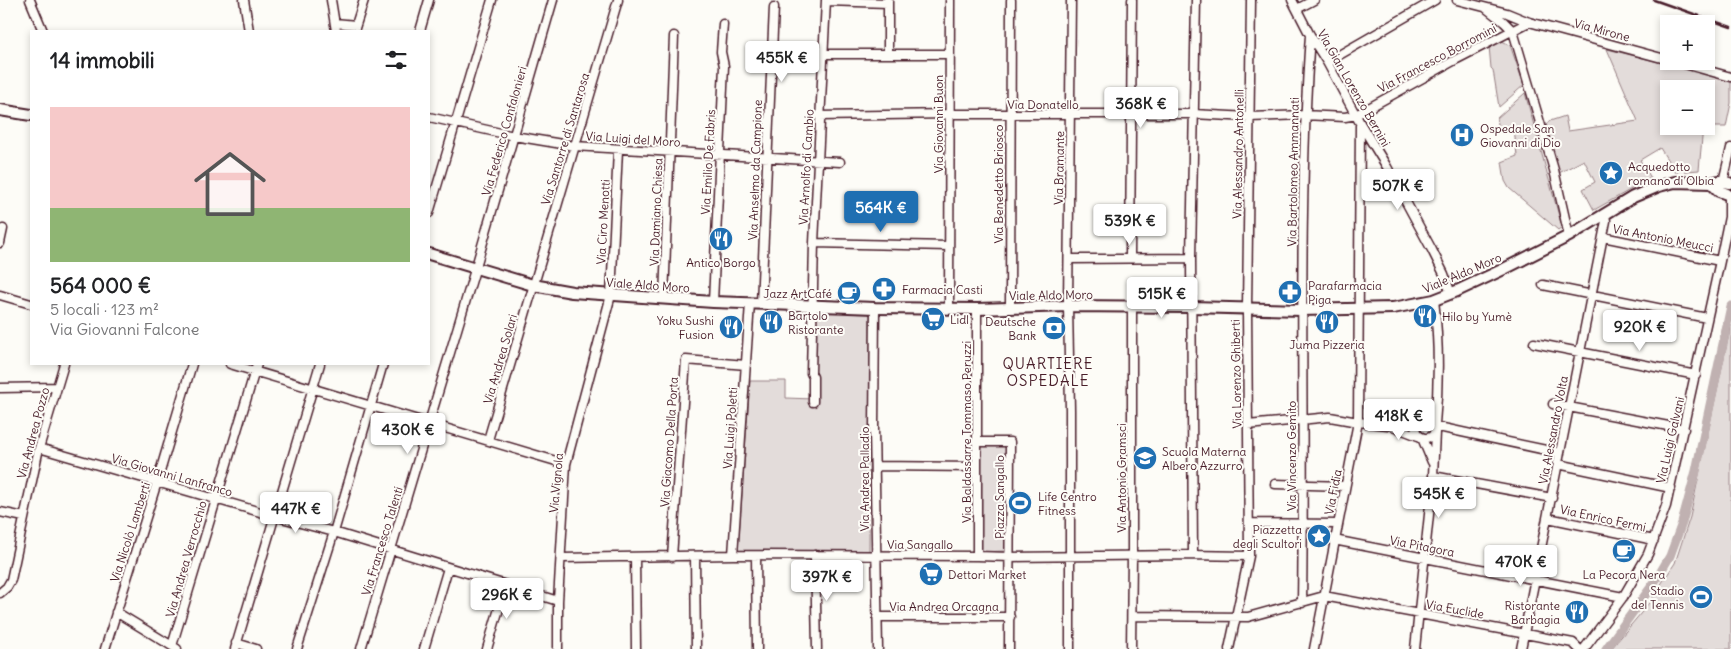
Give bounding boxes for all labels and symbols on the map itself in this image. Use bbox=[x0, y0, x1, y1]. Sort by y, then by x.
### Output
street label: Via Mirone bbox=[1572, 15, 1632, 45]
street label: Via Francesco Borromini bbox=[1375, 20, 1499, 96]
street label: Via Gian Lorenzo Bernini bbox=[1314, 27, 1394, 149]
pin: 455K € bbox=[741, 41, 823, 83]
street label: Via Federico Confalonieri bbox=[478, 64, 530, 198]
street label: Via Santorre di Santarosa bbox=[538, 71, 592, 207]
street label: Via Giovanni Buon bbox=[931, 75, 946, 173]
pin: 368K € bbox=[1100, 86, 1182, 129]
street label: Via Alessandro Antonelli bbox=[1229, 89, 1247, 219]
street label: Via Donatello bbox=[1007, 97, 1079, 112]
street label: Via Bartolomeo Ammannati bbox=[1284, 97, 1302, 247]
street label: Via Anselmo da Campione bbox=[745, 99, 765, 241]
street label: Via Arnolfo di Cambio bbox=[795, 108, 817, 225]
street label: Via Emilio De Fabris bbox=[698, 109, 718, 215]
place label: Ospedale San Giovanni di Dio bbox=[1480, 121, 1561, 150]
hospital icon: Ospedale San Giovanni di Dio bbox=[1449, 122, 1475, 148]
street label: Via Benedetto Briosco bbox=[991, 124, 1006, 244]
street label: Via Luigi del Moro bbox=[585, 128, 681, 150]
street label: Via Bramante bbox=[1051, 131, 1067, 205]
street label: Via Damiano Chiesa bbox=[647, 158, 665, 266]
place label: Acquedotto romano di Olbia bbox=[1628, 159, 1714, 188]
place icon: Acquedotto romano di Olbia bbox=[1598, 160, 1624, 186]
pin: 507K € bbox=[1357, 168, 1439, 211]
street label: Via Ciro Menotti bbox=[593, 179, 613, 265]
pin: 564K € bbox=[840, 190, 922, 233]
pin: 539K € bbox=[1089, 204, 1171, 246]
street label: Via Antonio Meucci bbox=[1611, 221, 1715, 255]
restaurant icon: Antico Borgo bbox=[708, 226, 734, 252]
street label: Viale Aldo Moro bbox=[1420, 250, 1504, 296]
place label: Antico Borgo bbox=[686, 255, 756, 270]
street label: Viale Aldo Moro bbox=[606, 275, 691, 295]
pharmacy icon: Farmacia Casti bbox=[871, 276, 897, 302]
pin: 515K € bbox=[1121, 276, 1203, 319]
place label: Parafarmacia Piga bbox=[1308, 278, 1382, 307]
pharmacy icon: Parafarmacia Piga bbox=[1277, 279, 1303, 305]
cafe icon: Jazz ArtCafé bbox=[836, 280, 862, 306]
place label: Farmacia Casti bbox=[902, 282, 983, 297]
place label: Jazz ArtCafé bbox=[763, 286, 832, 301]
street label: Viale Aldo Moro bbox=[1009, 287, 1093, 303]
restaurant icon: Hilo by Yumè bbox=[1412, 303, 1438, 329]
supermarket icon: Lidl bbox=[920, 306, 946, 332]
place label: Bartolo Ristorante bbox=[788, 308, 843, 337]
restaurant icon: Bartolo Ristorante bbox=[758, 309, 784, 335]
restaurant icon: Juma Pizzeria bbox=[1314, 309, 1340, 335]
place label: Hilo by Yumè bbox=[1442, 309, 1512, 324]
pin: 920K € bbox=[1599, 310, 1681, 352]
street label: Via Andrea Solari bbox=[480, 312, 520, 406]
place label: Lidl bbox=[950, 312, 969, 327]
place label: Yoku Sushi Fusion bbox=[657, 313, 714, 342]
restaurant icon: Yoku Sushi Fusion bbox=[718, 314, 744, 340]
place label: Deutsche Bank bbox=[985, 314, 1036, 343]
bank icon: Deutsche Bank bbox=[1041, 315, 1067, 341]
street label: Via Lorenzo Ghiberti bbox=[1228, 319, 1244, 429]
place label: Juma Pizzeria bbox=[1289, 337, 1365, 352]
street label: Via Baldassarre Tommaso Peruzzi bbox=[959, 341, 974, 523]
district label: QUARTIERE OSPEDALE bbox=[1003, 354, 1093, 390]
street label: Via Alessandro Volta bbox=[1535, 374, 1571, 486]
street label: Via Giacomo Della Porta bbox=[657, 376, 681, 508]
street label: Via Andrea Pozzo bbox=[14, 385, 52, 480]
street label: Via Luigi Poletti bbox=[720, 387, 740, 469]
street label: Via Luigi Galvani bbox=[1653, 395, 1687, 485]
pin: 418K € bbox=[1358, 398, 1440, 441]
street label: Via Vincenzo Gemito bbox=[1284, 400, 1299, 511]
pin: 430K € bbox=[367, 412, 449, 455]
street label: Via Antonio Gramsci bbox=[1114, 423, 1129, 533]
street label: Via Andrea Palladio bbox=[857, 426, 872, 531]
place label: Scuola Materna Albero Azzurro bbox=[1162, 444, 1247, 473]
school or university icon: Scuola Materna Albero Azzurro bbox=[1132, 445, 1158, 471]
street label: Via Giovanni Lanfranco bbox=[110, 450, 235, 500]
street label: Via Vignola bbox=[546, 452, 566, 514]
street label: Piazza Sangallo bbox=[992, 455, 1007, 539]
street label: Via Fidia bbox=[1321, 468, 1345, 516]
pin: 545K € bbox=[1398, 476, 1480, 519]
street label: Via Nicolò Lamberti bbox=[107, 480, 153, 584]
street label: Via Francesco Talenti bbox=[358, 485, 406, 597]
place label: Life Centro Fitness bbox=[1038, 489, 1097, 518]
sports icon: Life Centro Fitness bbox=[1007, 490, 1033, 516]
pin: 447K € bbox=[255, 492, 337, 534]
street label: Via Andrea Verrocchio bbox=[162, 499, 210, 619]
street label: Via Enrico Fermi bbox=[1559, 502, 1647, 534]
place label: Piazzetta degli Scultori bbox=[1233, 522, 1302, 551]
place icon: Piazzetta degli Scultori bbox=[1306, 523, 1332, 549]
street label: Via Pitagora bbox=[1388, 532, 1456, 560]
street label: Via Sangallo bbox=[887, 537, 953, 552]
cafe icon: La Pecora Nera bbox=[1611, 538, 1637, 564]
pin: 470K € bbox=[1480, 544, 1562, 587]
pin: 397K € bbox=[786, 560, 868, 602]
supermarket icon: Dettori Market bbox=[918, 561, 944, 587]
place label: Dettori Market bbox=[948, 567, 1026, 582]
place label: La Pecora Nera bbox=[1583, 567, 1666, 582]
pin: 296K € bbox=[466, 578, 548, 620]
place label: Stadio del Tennis bbox=[1631, 583, 1684, 612]
sports icon: Stadio del Tennis bbox=[1688, 584, 1714, 610]
street label: Via Euclide bbox=[1425, 597, 1485, 621]
place label: Ristorante Barbagia bbox=[1505, 598, 1560, 627]
street label: Via Andrea Orcagna bbox=[889, 599, 999, 614]
restaurant icon: Ristorante Barbagia bbox=[1564, 599, 1590, 625]

